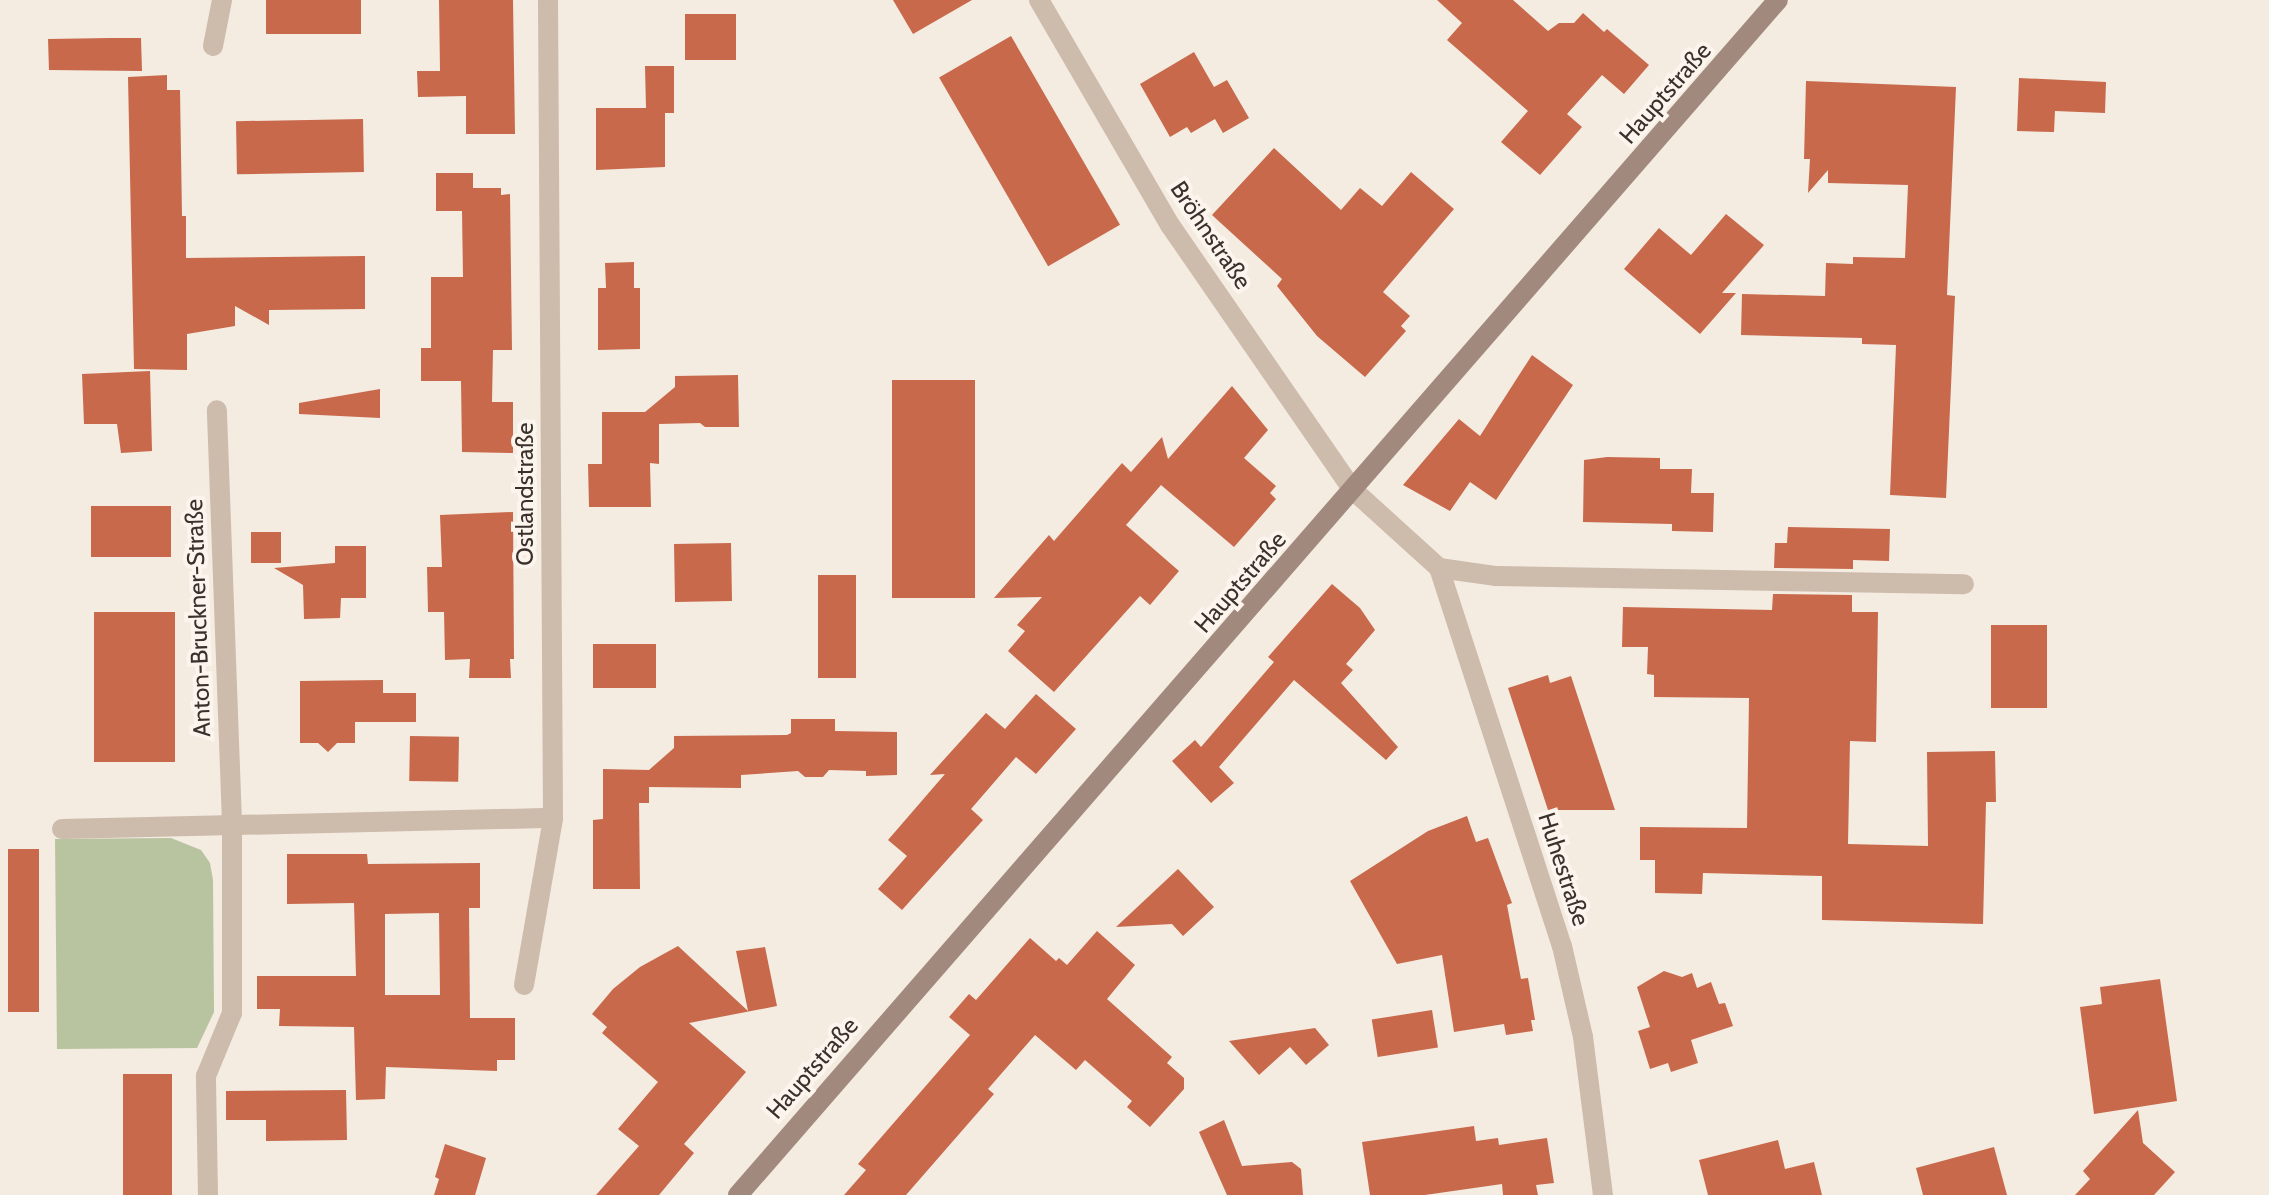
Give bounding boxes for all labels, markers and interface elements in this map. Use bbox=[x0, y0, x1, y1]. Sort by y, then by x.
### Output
street label: Hauptstraße bbox=[1613, 36, 1717, 150]
street label: Bröhnstraße bbox=[1164, 176, 1258, 294]
street label: Ostlandstraße bbox=[511, 422, 539, 566]
street label: Anton-Bruckner-Straße bbox=[179, 499, 217, 737]
street label: Hauptstraße bbox=[1188, 525, 1292, 639]
street label: Huhestraße bbox=[1532, 809, 1596, 929]
street label: Hauptstraße bbox=[760, 1011, 864, 1125]

